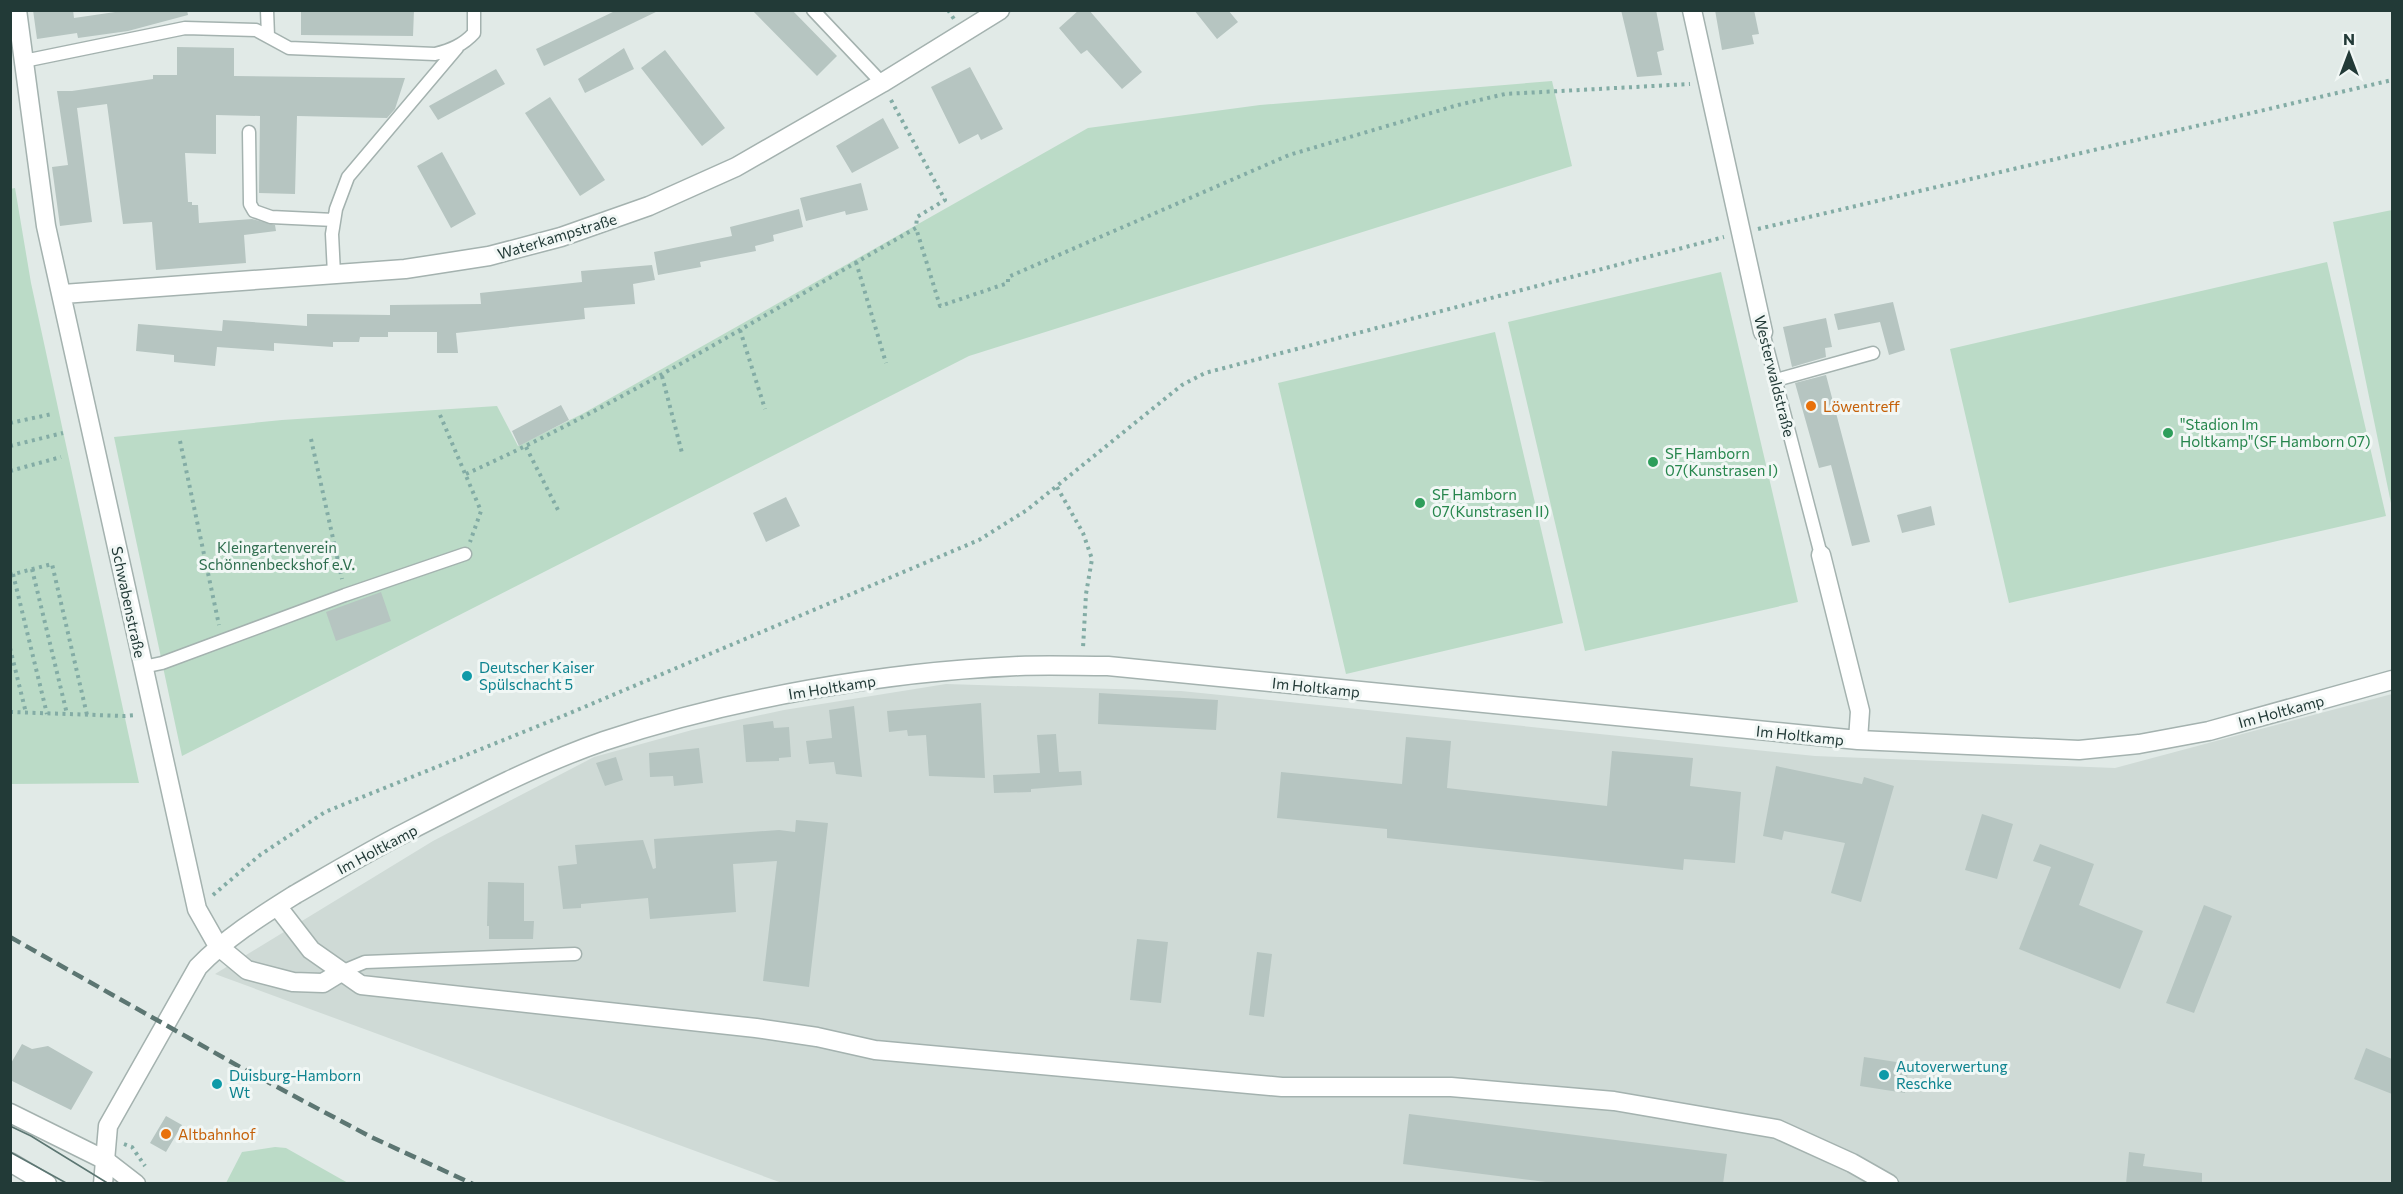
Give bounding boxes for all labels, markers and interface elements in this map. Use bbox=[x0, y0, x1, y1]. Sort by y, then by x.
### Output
north arrow bbox=[2319, 24, 2379, 84]
text: N bbox=[2343, 29, 2355, 48]
street label: Waterkampstraße bbox=[495, 209, 619, 263]
street label: Westerwaldstraße bbox=[1751, 313, 1799, 439]
place label: Löwentreff bbox=[1823, 397, 1900, 415]
marker: Löwentreff bbox=[1804, 399, 1818, 413]
place label: "Stadion Im Holtkamp"(SF Hamborn 07) bbox=[2180, 415, 2371, 450]
marker: "Stadion Im Holtkamp"(SF Hamborn 07) bbox=[2161, 426, 2175, 440]
place label: SF Hamborn 07(Kunstrasen I) bbox=[1665, 444, 1778, 479]
marker: SF Hamborn 07(Kunstrasen I) bbox=[1646, 455, 1660, 469]
place label: SF Hamborn 07(Kunstrasen II) bbox=[1432, 485, 1549, 520]
marker: SF Hamborn 07(Kunstrasen II) bbox=[1413, 496, 1427, 510]
park label: Kleingartenverein Schönnenbeckshof e.V. bbox=[199, 538, 355, 573]
street label: Schwabenstraße bbox=[108, 545, 150, 659]
place label: Deutscher Kaiser Spülschacht 5 bbox=[479, 658, 595, 693]
marker: Deutscher Kaiser Spülschacht 5 bbox=[460, 669, 474, 683]
street label: Im Holtkamp bbox=[787, 671, 877, 703]
street label: Im Holtkamp bbox=[1271, 673, 1361, 701]
street label: Im Holtkamp bbox=[2236, 691, 2326, 731]
street label: Im Holtkamp bbox=[1755, 721, 1845, 749]
street label: Im Holtkamp bbox=[334, 820, 420, 878]
place label: Autoverwertung Reschke bbox=[1896, 1057, 2008, 1092]
place label: Duisburg-Hamborn Wt bbox=[229, 1066, 361, 1101]
marker: Autoverwertung Reschke bbox=[1877, 1068, 1891, 1082]
marker: Duisburg-Hamborn Wt bbox=[210, 1077, 224, 1091]
place label: Altbahnhof bbox=[178, 1125, 256, 1143]
marker: Altbahnhof bbox=[159, 1127, 173, 1141]

